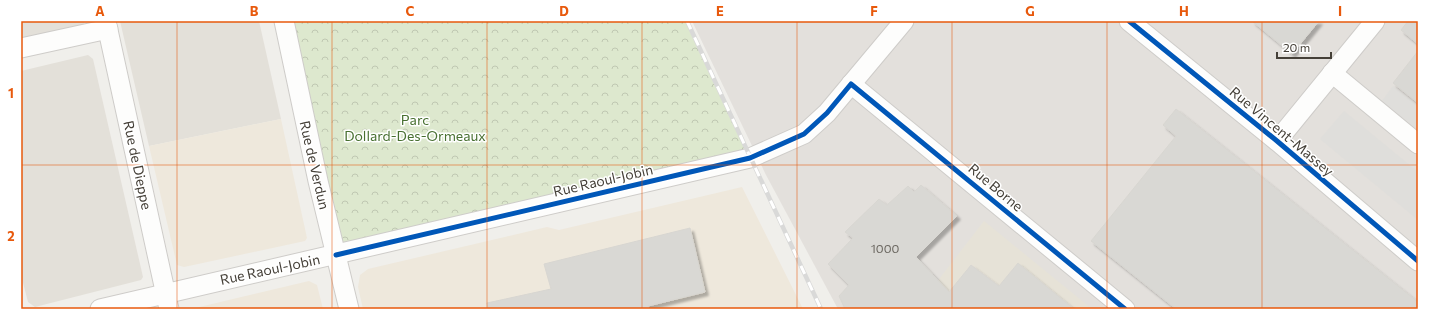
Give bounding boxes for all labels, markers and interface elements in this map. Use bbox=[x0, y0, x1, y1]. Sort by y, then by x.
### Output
text: A bbox=[95, 3, 105, 19]
text: B bbox=[250, 3, 259, 19]
text: C bbox=[406, 3, 415, 19]
text: D bbox=[559, 3, 569, 19]
text: E bbox=[716, 3, 724, 19]
text: F bbox=[870, 3, 878, 19]
text: G bbox=[1025, 3, 1035, 19]
text: H bbox=[1179, 3, 1189, 19]
text: I bbox=[1338, 3, 1342, 19]
scale bar bbox=[1277, 34, 1331, 60]
text: 20 m bbox=[1283, 40, 1310, 54]
street label: Rue Vincent-Massey bbox=[1227, 83, 1337, 179]
text: 1 bbox=[8, 85, 14, 101]
park label: Parc Dollard-Des-Ormeaux bbox=[344, 111, 486, 144]
street label: Rue de Dieppe bbox=[120, 119, 156, 211]
street label: Rue de Verdun bbox=[297, 119, 333, 211]
street label: Rue Borne bbox=[965, 159, 1027, 215]
street label: Rue Raoul-Jobin bbox=[551, 160, 655, 200]
text: 2 bbox=[7, 228, 15, 244]
house number: 1000 bbox=[871, 241, 899, 255]
street label: Rue Raoul-Jobin bbox=[218, 250, 322, 288]

